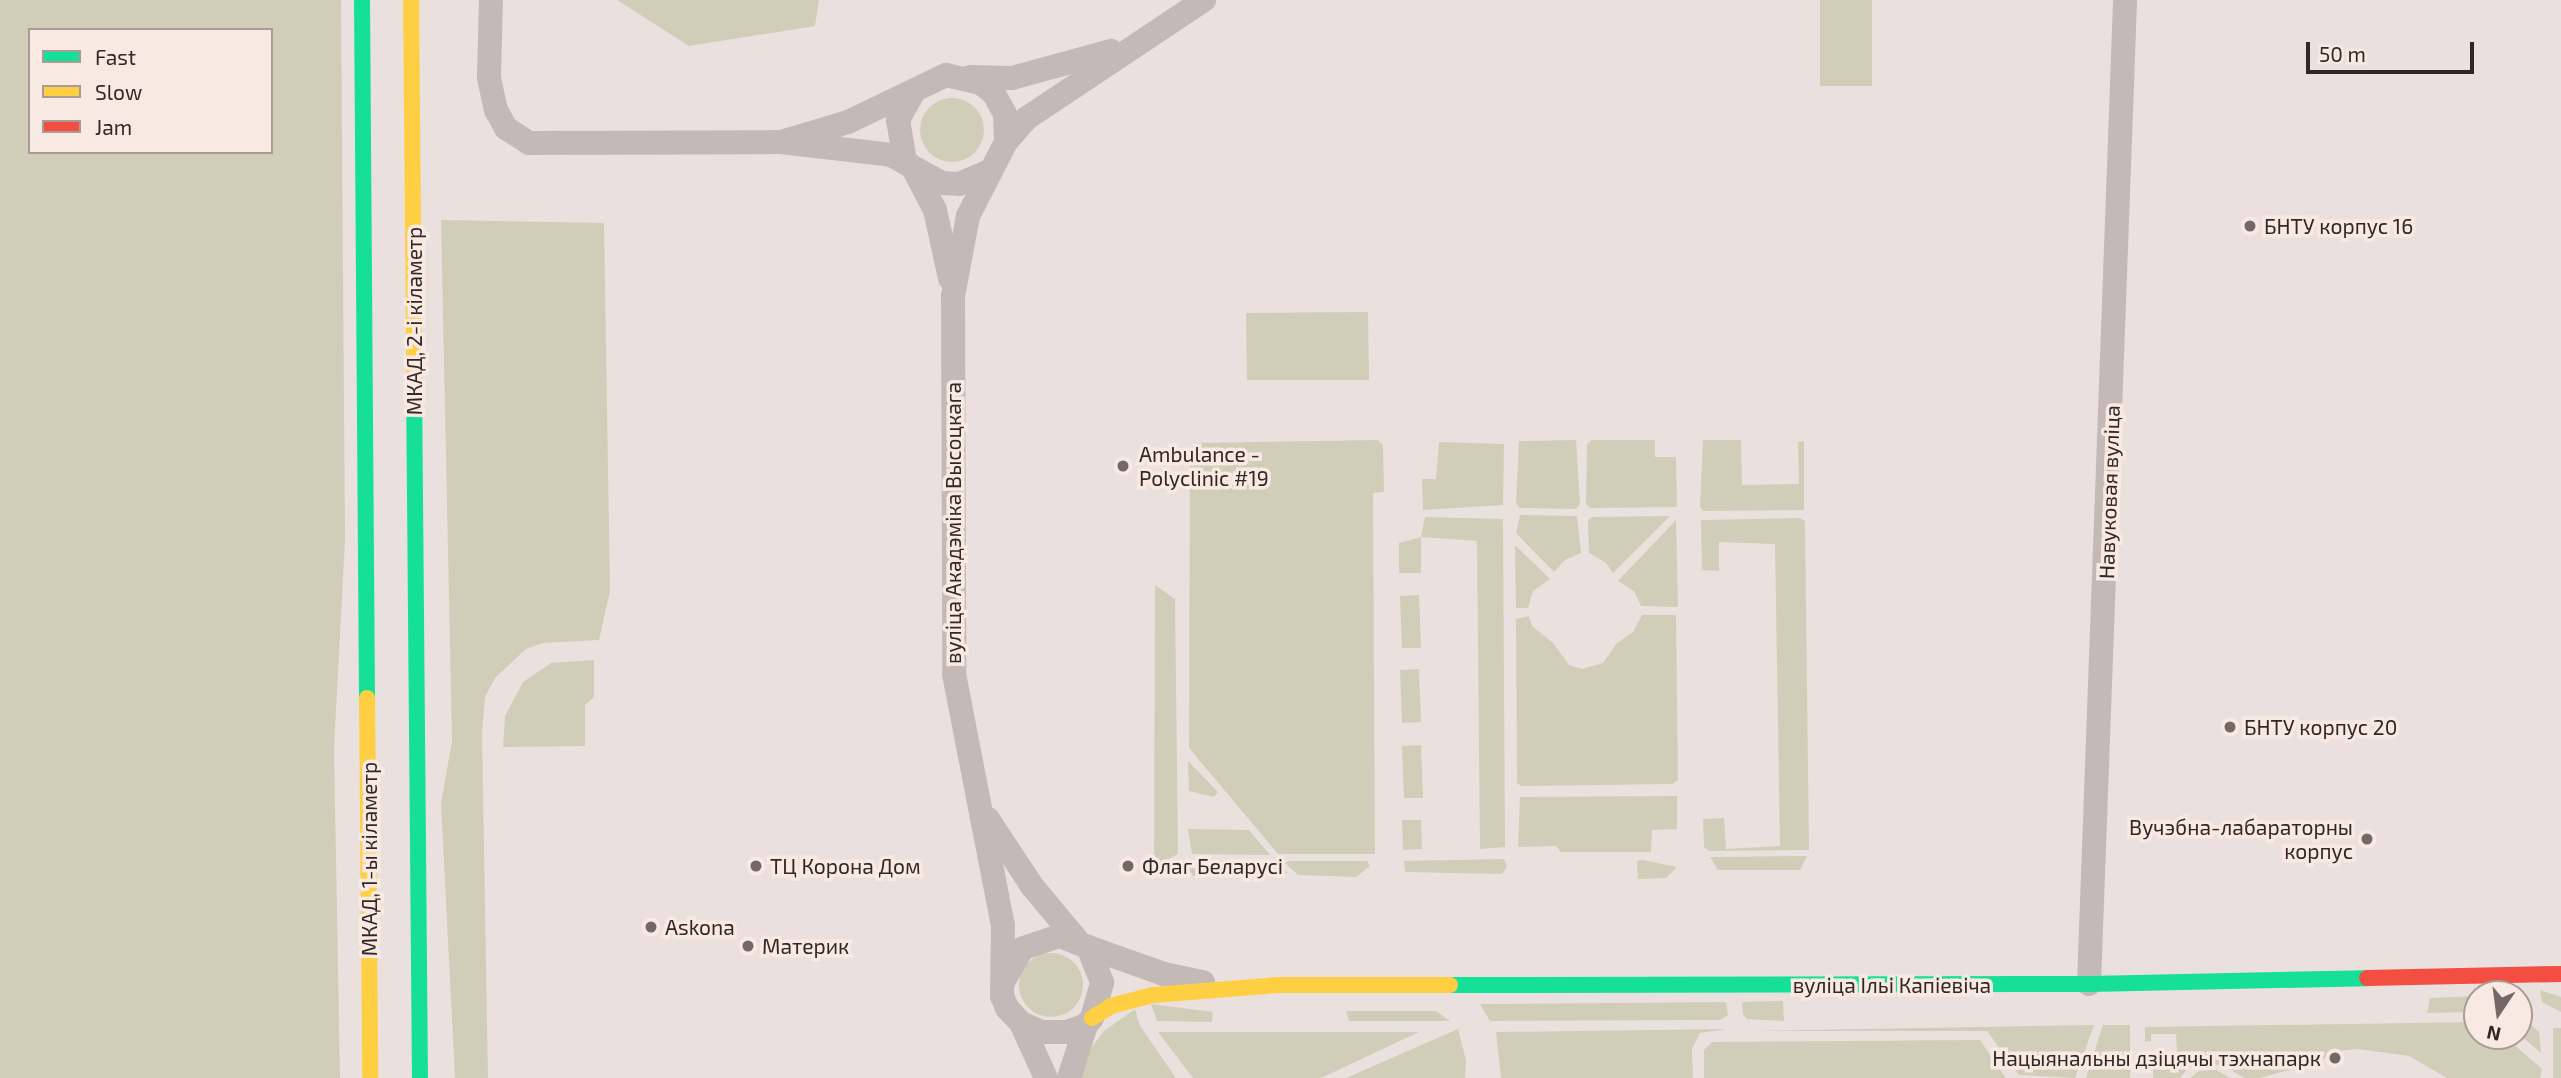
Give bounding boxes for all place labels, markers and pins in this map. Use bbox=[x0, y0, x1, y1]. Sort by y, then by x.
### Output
place label: БНТУ корпус 16 bbox=[2264, 213, 2413, 239]
marker: БНТУ корпус 16 bbox=[2242, 218, 2258, 234]
place label: Ambulance - Polyclinic #19 bbox=[1139, 441, 1269, 491]
marker: Ambulance - Polyclinic #19 bbox=[1113, 456, 1133, 476]
place label: БНТУ корпус 20 bbox=[2244, 714, 2397, 740]
marker: БНТУ корпус 20 bbox=[2222, 719, 2238, 735]
place label: Вучэбна-лабараторны корпус bbox=[2129, 814, 2353, 864]
marker: Вучэбна-лабараторны корпус bbox=[2359, 831, 2375, 847]
place label: ТЦ Корона Дом bbox=[770, 853, 921, 879]
place label: Флаг Беларусі bbox=[1142, 853, 1283, 879]
marker: ТЦ Корона Дом bbox=[748, 858, 764, 874]
marker: Флаг Беларусі bbox=[1120, 858, 1136, 874]
place label: Askona bbox=[665, 914, 735, 940]
marker: Askona bbox=[643, 919, 659, 935]
place label: Материк bbox=[762, 933, 849, 959]
marker: Материк bbox=[740, 938, 756, 954]
place label: Нацыянальны дзіцячы тэхнапарк bbox=[1992, 1045, 2321, 1071]
marker: Нацыянальны дзіцячы тэхнапарк bbox=[2327, 1050, 2343, 1066]

